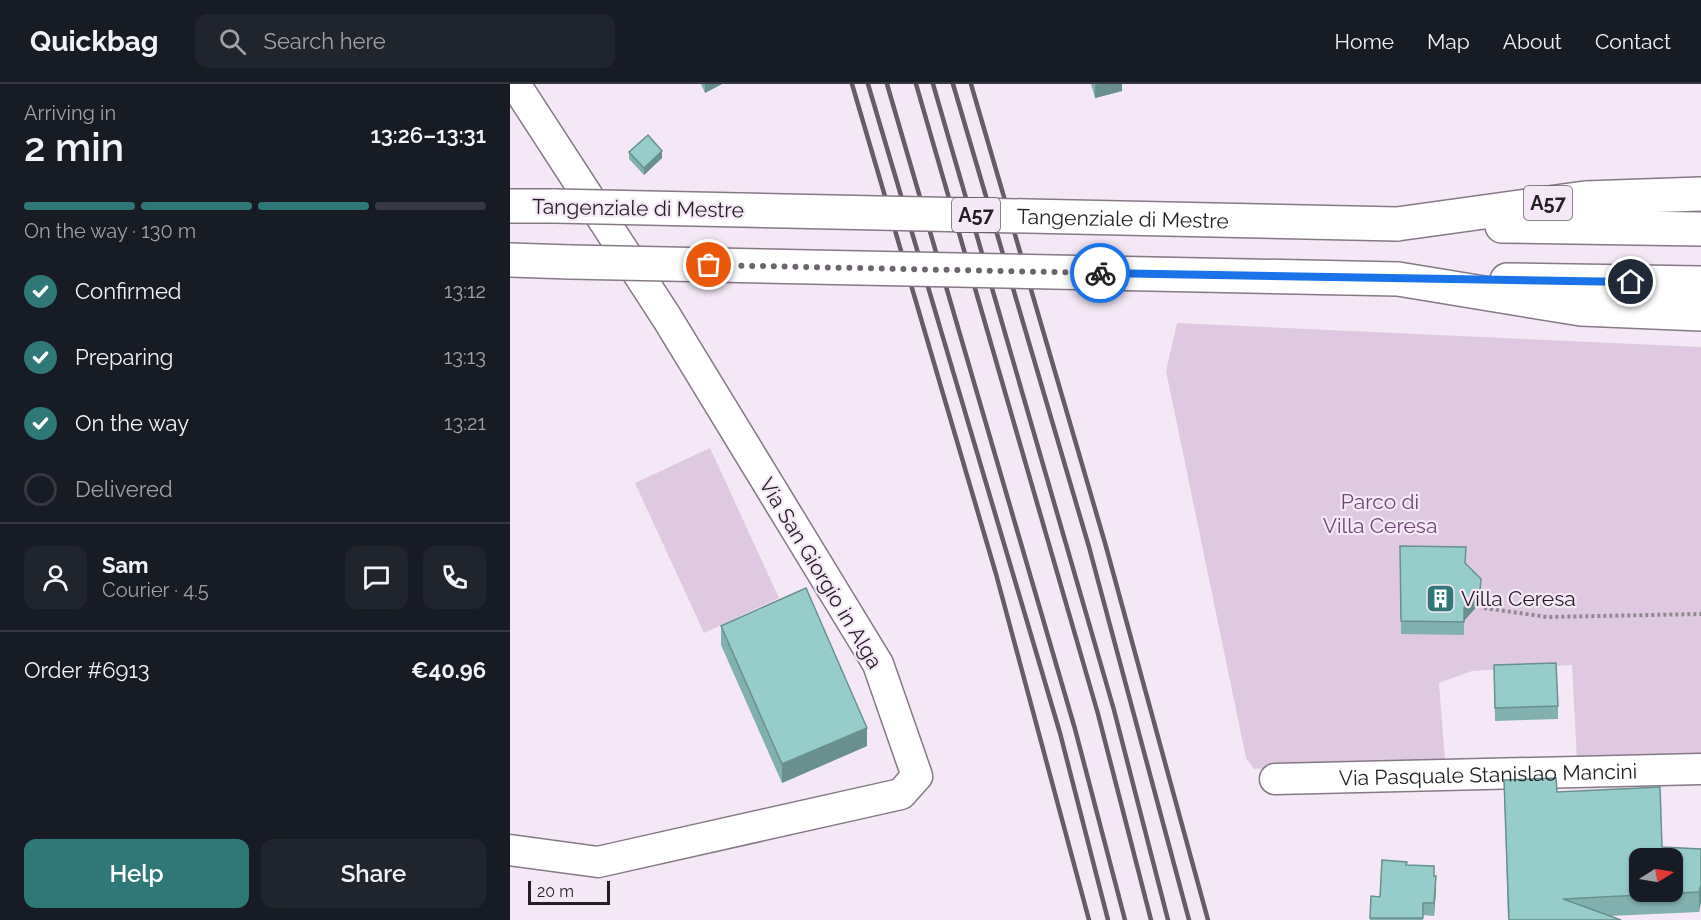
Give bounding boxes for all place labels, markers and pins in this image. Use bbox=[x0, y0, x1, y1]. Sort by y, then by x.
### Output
pin bbox=[683, 239, 734, 290]
pin bbox=[1605, 256, 1656, 307]
building icon: Villa Ceresa bbox=[1424, 582, 1456, 614]
place label: Villa Ceresa bbox=[1461, 586, 1576, 611]

